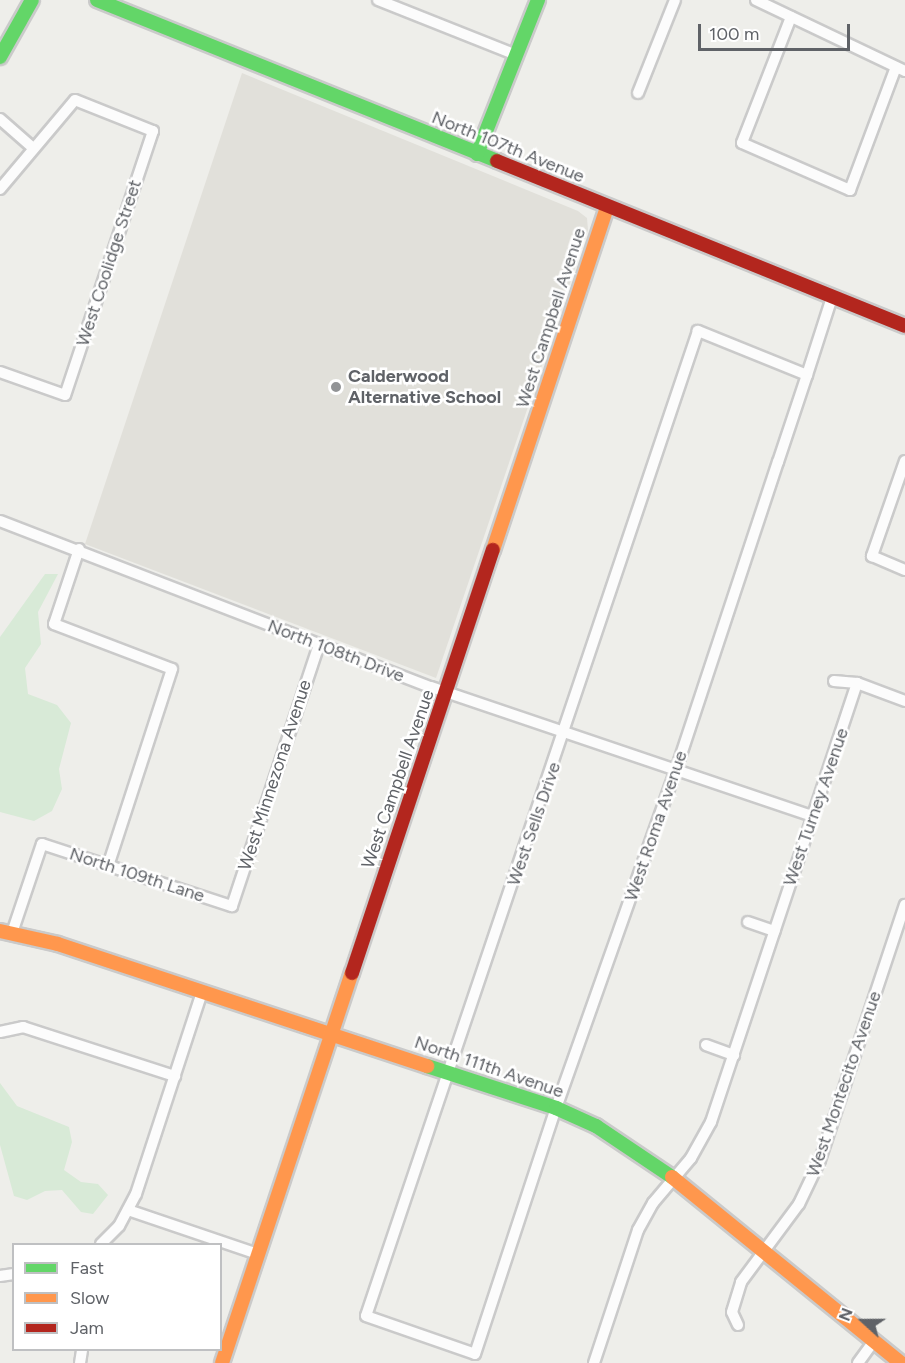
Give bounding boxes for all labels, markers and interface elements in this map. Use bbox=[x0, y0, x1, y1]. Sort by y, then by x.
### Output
scale bar bbox=[701, 12, 852, 50]
text: 100 m bbox=[709, 23, 759, 45]
street label: North 107th Avenue bbox=[429, 107, 587, 187]
street label: West Coolidge Street bbox=[72, 177, 146, 349]
street label: West Campbell Avenue bbox=[512, 225, 590, 411]
place label: Calderwood Alternative School bbox=[348, 366, 501, 409]
marker: Calderwood Alternative School bbox=[329, 380, 343, 394]
street label: North 108th Drive bbox=[265, 615, 407, 687]
street label: West Minnezona Avenue bbox=[234, 677, 316, 873]
street label: West Campbell Avenue bbox=[357, 687, 439, 871]
street label: West Turney Avenue bbox=[779, 725, 853, 889]
street label: West Roma Avenue bbox=[620, 748, 692, 904]
street label: West Sells Drive bbox=[503, 759, 565, 889]
street label: North 109th Lane bbox=[67, 843, 207, 907]
street label: West Montecito Avenue bbox=[802, 988, 886, 1180]
street label: North 111th Avenue bbox=[412, 1031, 566, 1103]
legend bbox=[12, 1243, 222, 1351]
text: Fast bbox=[70, 1257, 104, 1279]
text: Slow bbox=[70, 1287, 109, 1309]
north arrow bbox=[833, 1291, 893, 1351]
text: N bbox=[835, 1305, 857, 1324]
text: Jam bbox=[70, 1317, 104, 1339]

